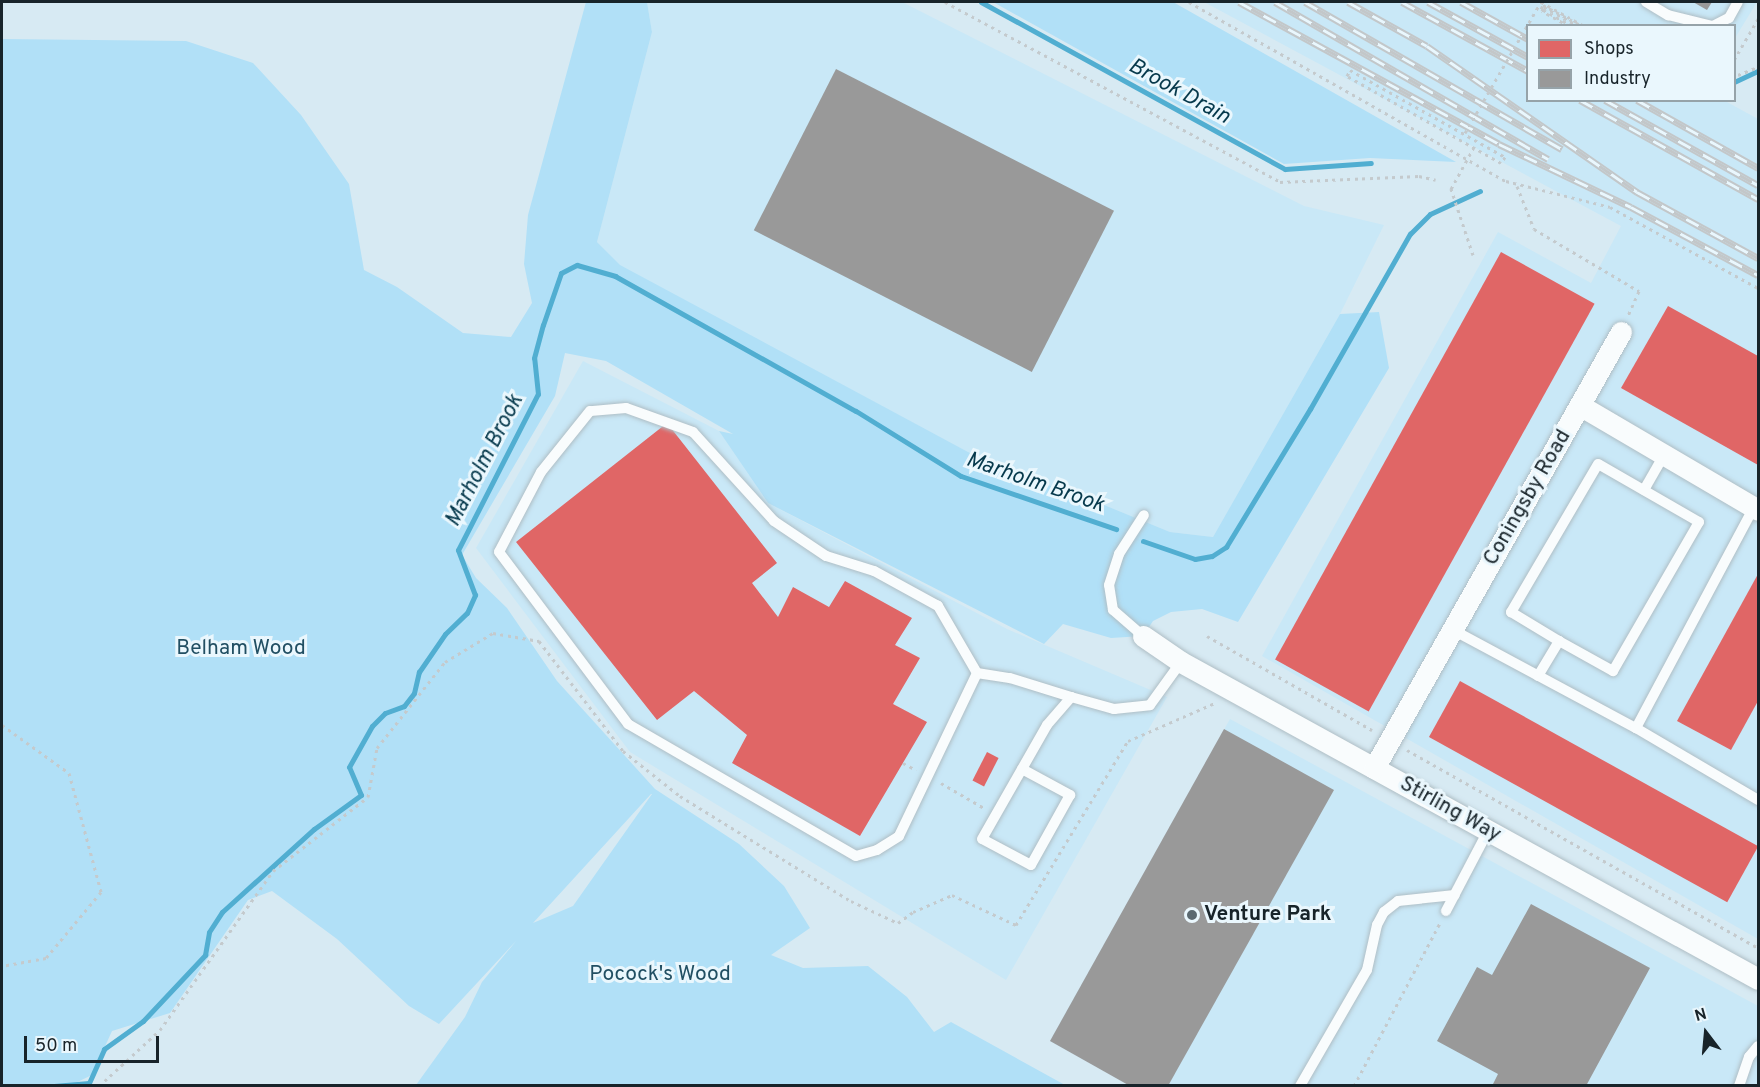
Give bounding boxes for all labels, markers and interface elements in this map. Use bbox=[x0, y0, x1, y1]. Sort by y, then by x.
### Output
legend bbox=[1526, 24, 1736, 102]
text: Shops bbox=[1584, 38, 1634, 61]
water label: Brook Drain bbox=[1123, 53, 1235, 131]
text: Industry bbox=[1584, 68, 1651, 91]
water label: Marholm Brook bbox=[440, 391, 530, 531]
street label: Coningsby Road bbox=[1479, 426, 1577, 570]
water label: Marholm Brook bbox=[962, 447, 1108, 519]
park label: Belham Wood bbox=[176, 636, 306, 662]
street label: Stirling Way bbox=[1395, 772, 1505, 848]
place label: Venture Park bbox=[1204, 902, 1332, 928]
marker: Venture Park bbox=[1185, 908, 1199, 922]
park label: Pocock's Wood bbox=[589, 962, 731, 988]
north arrow bbox=[1676, 1003, 1736, 1063]
text: N bbox=[1693, 1004, 1709, 1027]
scale bar bbox=[27, 1024, 162, 1062]
text: 50 m bbox=[35, 1035, 77, 1058]

